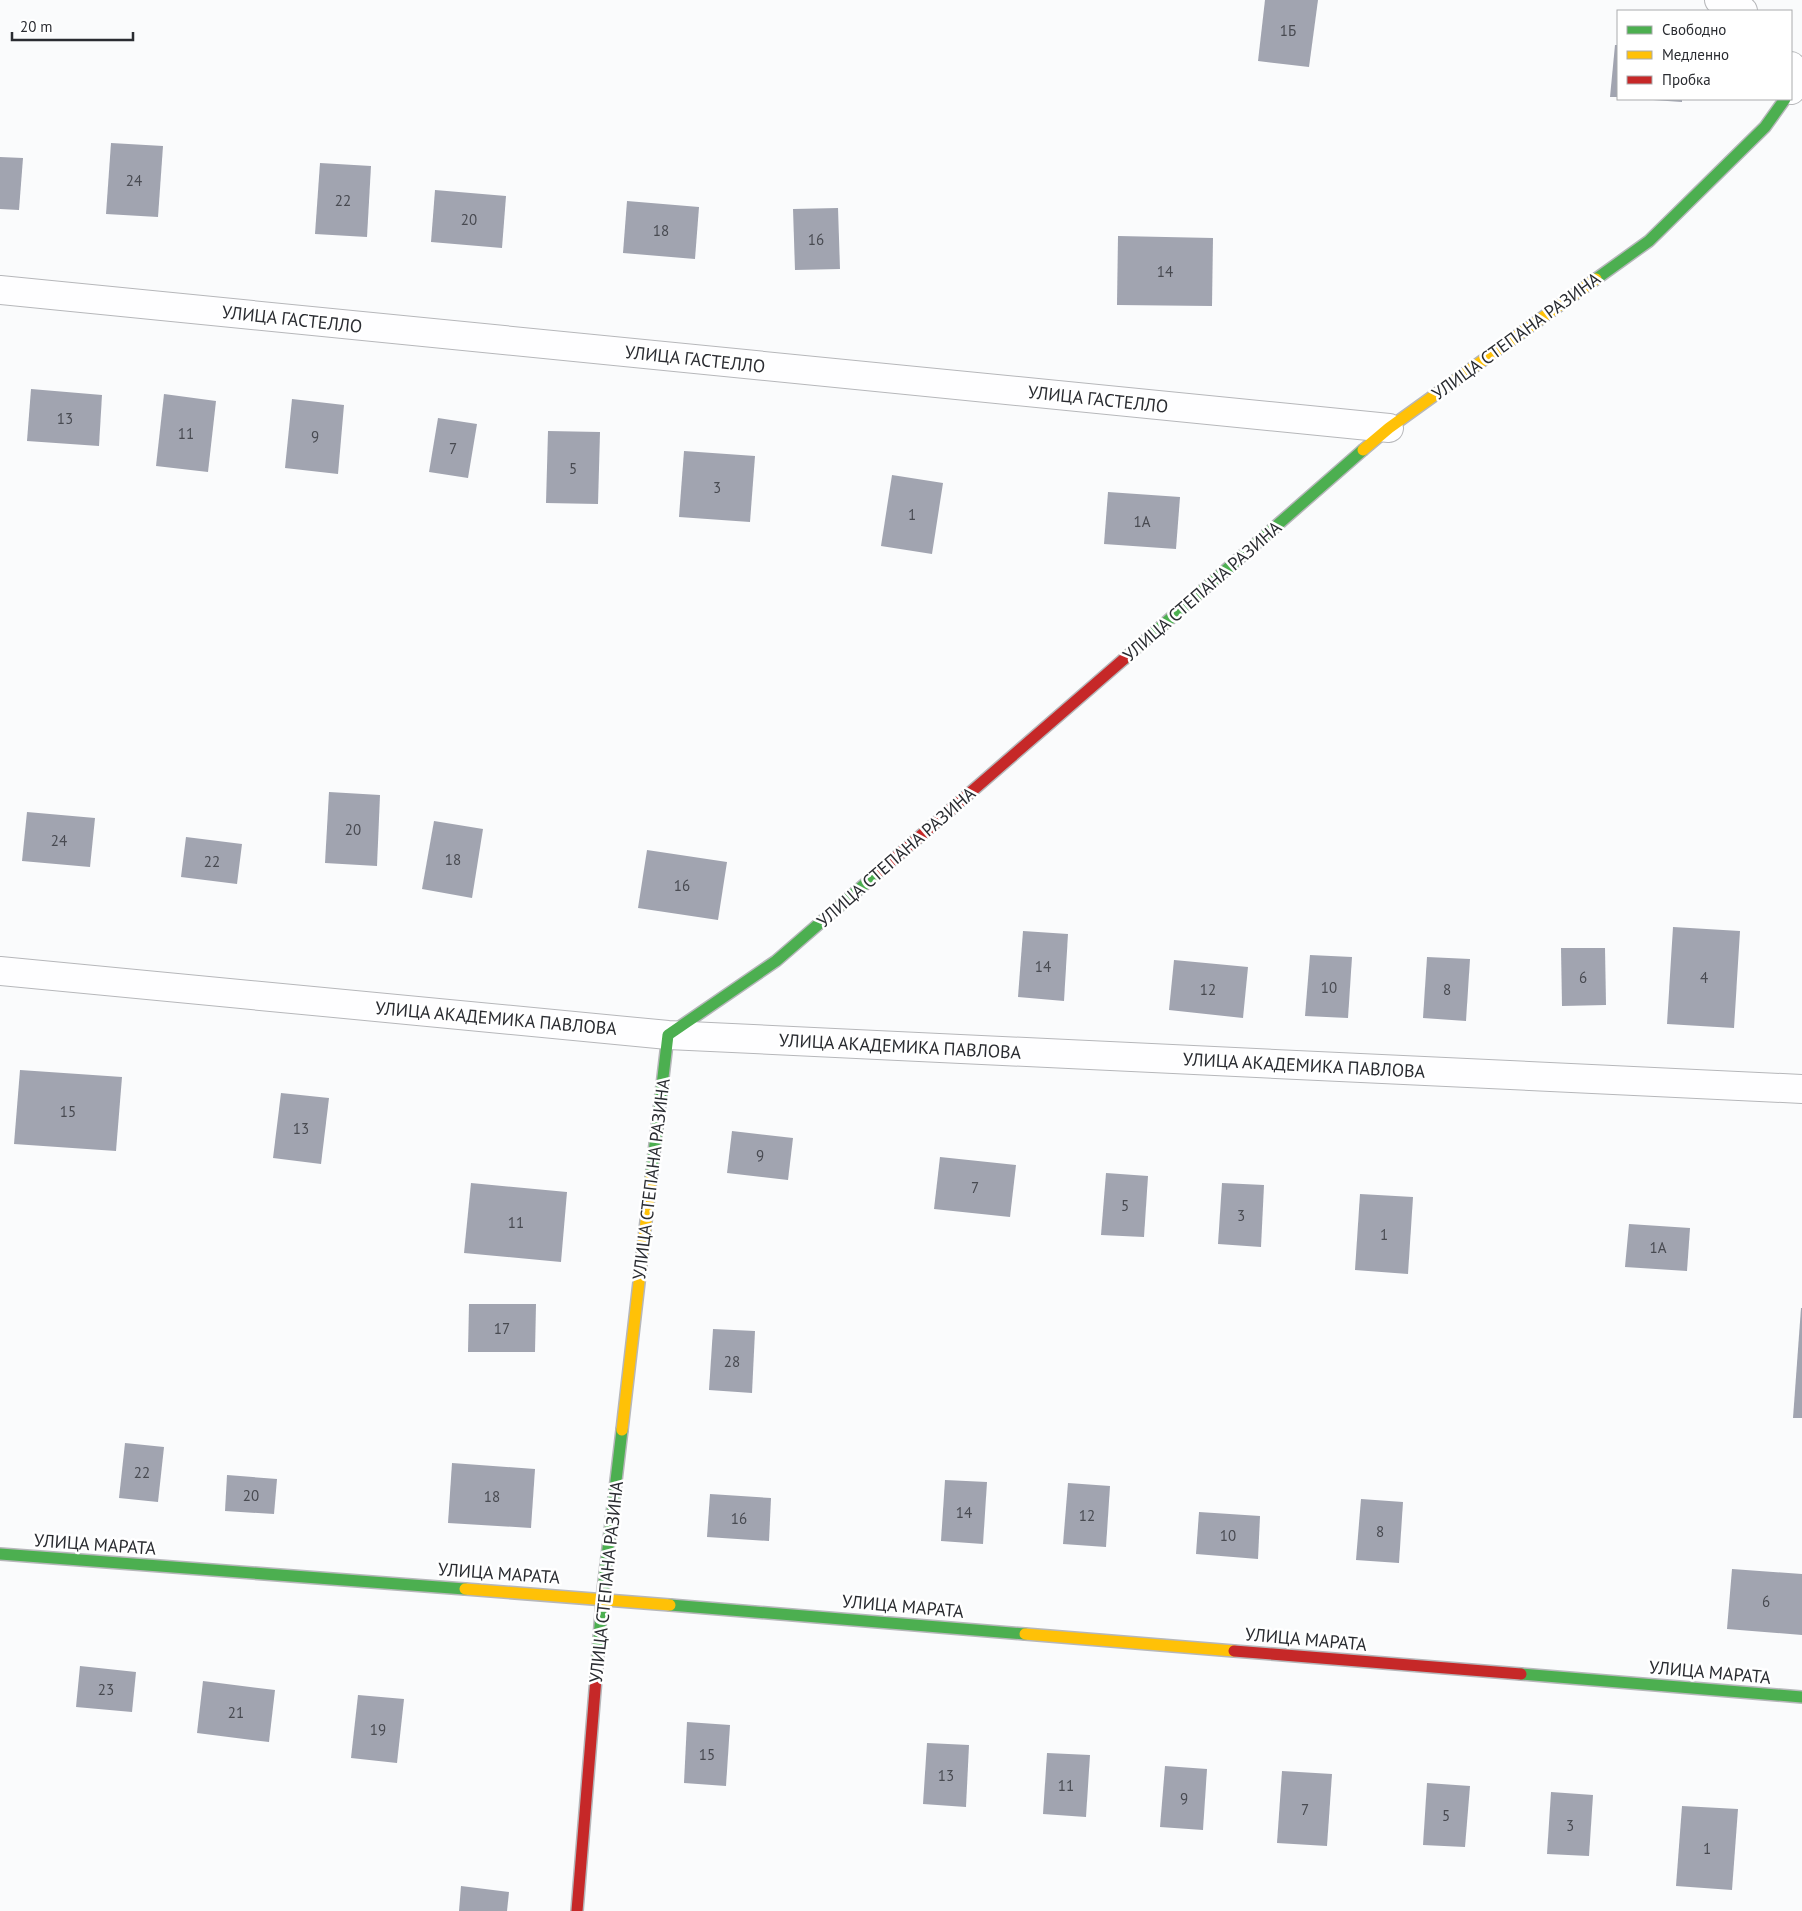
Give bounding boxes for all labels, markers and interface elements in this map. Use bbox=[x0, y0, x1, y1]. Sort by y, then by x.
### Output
scale bar bbox=[12, 10, 134, 42]
legend bbox=[1617, 10, 1792, 100]
text: 20 m bbox=[20, 17, 53, 36]
text: Свободно bbox=[1662, 20, 1726, 39]
house number: 1Б bbox=[1280, 21, 1296, 40]
text: Медленно bbox=[1662, 45, 1729, 64]
text: Пробка bbox=[1662, 70, 1711, 89]
house number: 24 bbox=[126, 171, 142, 190]
house number: 22 bbox=[335, 191, 351, 210]
house number: 20 bbox=[461, 210, 477, 229]
house number: 18 bbox=[653, 221, 669, 240]
house number: 16 bbox=[808, 230, 824, 249]
house number: 14 bbox=[1157, 262, 1173, 281]
street label: УЛИЦА СТЕПАНА РАЗИНА bbox=[1427, 267, 1605, 405]
street label: УЛИЦА ГАСТЕЛЛО bbox=[221, 300, 363, 338]
street label: УЛИЦА ГАСТЕЛЛО bbox=[624, 340, 766, 378]
street label: УЛИЦА ГАСТЕЛЛО bbox=[1027, 380, 1169, 418]
house number: 13 bbox=[57, 409, 73, 428]
house number: 11 bbox=[178, 424, 194, 443]
house number: 9 bbox=[311, 427, 319, 446]
house number: 7 bbox=[449, 439, 457, 458]
house number: 5 bbox=[569, 459, 577, 478]
house number: 3 bbox=[713, 478, 721, 497]
house number: 1 bbox=[908, 505, 916, 524]
house number: 1А bbox=[1134, 512, 1151, 531]
street label: УЛИЦА СТЕПАНА РАЗИНА bbox=[1118, 516, 1286, 666]
street label: УЛИЦА СТЕПАНА РАЗИНА bbox=[812, 782, 980, 932]
house number: 20 bbox=[345, 820, 361, 839]
house number: 24 bbox=[51, 831, 67, 850]
house number: 18 bbox=[445, 850, 461, 869]
house number: 22 bbox=[204, 852, 220, 871]
house number: 16 bbox=[674, 876, 690, 895]
house number: 14 bbox=[1035, 957, 1051, 976]
house number: 6 bbox=[1579, 968, 1587, 987]
house number: 4 bbox=[1700, 968, 1708, 987]
house number: 10 bbox=[1321, 978, 1337, 997]
house number: 12 bbox=[1200, 980, 1216, 999]
house number: 8 bbox=[1443, 980, 1451, 999]
street label: УЛИЦА АКАДЕМИКА ПАВЛОВА bbox=[374, 996, 618, 1040]
street label: УЛИЦА АКАДЕМИКА ПАВЛОВА bbox=[778, 1028, 1022, 1064]
street label: УЛИЦА АКАДЕМИКА ПАВЛОВА bbox=[1182, 1047, 1426, 1083]
street label: УЛИЦА СТЕПАНА РАЗИНА bbox=[627, 1077, 675, 1281]
house number: 15 bbox=[60, 1102, 76, 1121]
house number: 13 bbox=[293, 1119, 309, 1138]
house number: 9 bbox=[756, 1146, 764, 1165]
house number: 7 bbox=[971, 1178, 979, 1197]
house number: 5 bbox=[1121, 1196, 1129, 1215]
house number: 3 bbox=[1237, 1206, 1245, 1225]
house number: 11 bbox=[508, 1213, 524, 1232]
house number: 1 bbox=[1380, 1225, 1388, 1244]
house number: 1А bbox=[1650, 1238, 1667, 1257]
house number: 17 bbox=[494, 1319, 510, 1338]
house number: 28 bbox=[724, 1352, 740, 1371]
house number: 22 bbox=[134, 1463, 150, 1482]
street label: УЛИЦА СТЕПАНА РАЗИНА bbox=[584, 1480, 628, 1684]
house number: 20 bbox=[243, 1486, 259, 1505]
house number: 18 bbox=[484, 1487, 500, 1506]
house number: 14 bbox=[956, 1503, 972, 1522]
house number: 12 bbox=[1079, 1506, 1095, 1525]
house number: 16 bbox=[731, 1509, 747, 1528]
house number: 8 bbox=[1376, 1522, 1384, 1541]
house number: 10 bbox=[1220, 1526, 1236, 1545]
street label: УЛИЦА МАРАТА bbox=[33, 1528, 157, 1560]
street label: УЛИЦА МАРАТА bbox=[437, 1557, 561, 1589]
street label: УЛИЦА МАРАТА bbox=[841, 1589, 965, 1623]
house number: 6 bbox=[1762, 1592, 1770, 1611]
street label: УЛИЦА МАРАТА bbox=[1244, 1622, 1368, 1656]
street label: УЛИЦА МАРАТА bbox=[1648, 1655, 1772, 1689]
house number: 23 bbox=[98, 1680, 114, 1699]
house number: 21 bbox=[228, 1703, 244, 1722]
house number: 19 bbox=[370, 1720, 386, 1739]
house number: 15 bbox=[699, 1745, 715, 1764]
house number: 13 bbox=[938, 1766, 954, 1785]
house number: 11 bbox=[1058, 1776, 1074, 1795]
house number: 9 bbox=[1180, 1789, 1188, 1808]
house number: 7 bbox=[1301, 1800, 1309, 1819]
house number: 5 bbox=[1442, 1806, 1450, 1825]
house number: 3 bbox=[1566, 1816, 1574, 1835]
house number: 1 bbox=[1703, 1839, 1711, 1858]

